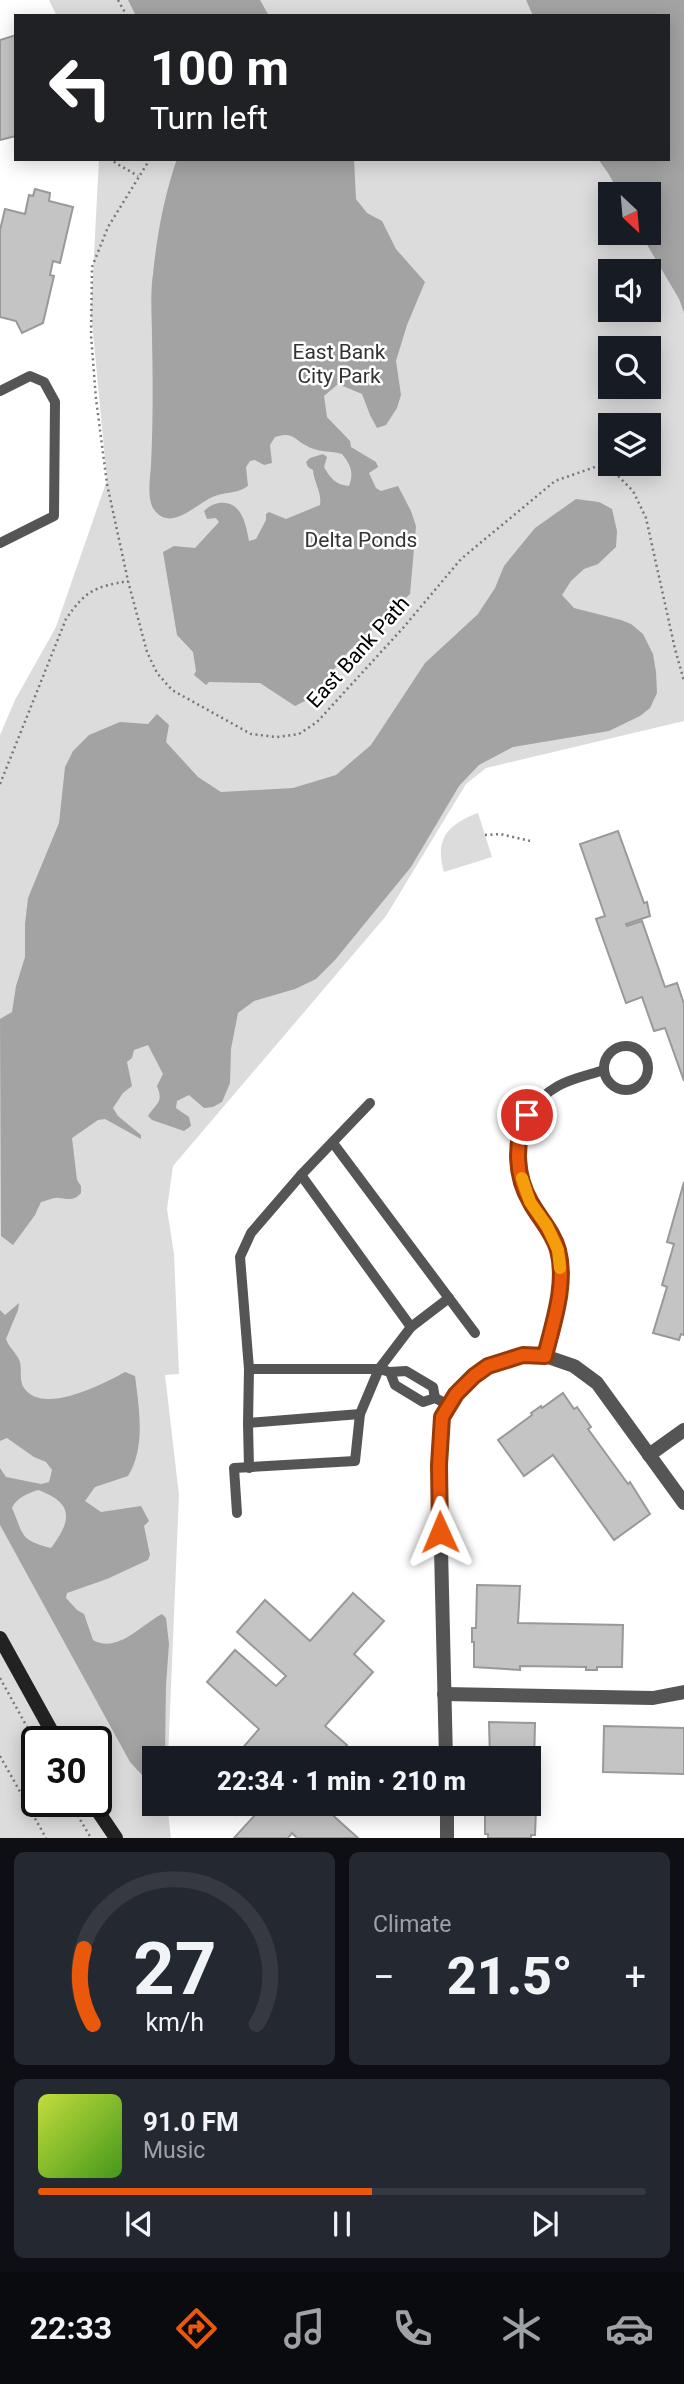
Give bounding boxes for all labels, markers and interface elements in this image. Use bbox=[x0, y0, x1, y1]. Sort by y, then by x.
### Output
text: 100 m bbox=[150, 40, 289, 97]
icon: left bbox=[35, 42, 126, 133]
text: Turn left bbox=[150, 99, 268, 137]
north arrow bbox=[598, 182, 662, 245]
map controls bbox=[598, 182, 661, 476]
button: sound bbox=[598, 259, 661, 322]
button: search bbox=[598, 336, 661, 399]
park label: East Bank City Park bbox=[292, 340, 386, 388]
button: layers bbox=[598, 413, 661, 476]
park label: Delta Ponds bbox=[305, 528, 417, 552]
street label: East Bank Path bbox=[302, 591, 414, 713]
pin bbox=[497, 1085, 557, 1145]
icon: arrive bbox=[508, 1096, 546, 1134]
position arrow bbox=[403, 1495, 477, 1569]
speed limit sign: 30 bbox=[21, 1726, 112, 1817]
text: 22:34 · 1 min · 210 m bbox=[217, 1766, 466, 1796]
text: Climate bbox=[373, 1911, 452, 1938]
text: 27 bbox=[133, 1927, 216, 2013]
text: 21.5° bbox=[447, 1946, 573, 2007]
text: − bbox=[373, 1955, 395, 1999]
text: + bbox=[624, 1955, 646, 1999]
text: km/h bbox=[145, 2008, 204, 2037]
text: 91.0 FM bbox=[143, 2107, 239, 2137]
text: Music bbox=[143, 2137, 205, 2164]
icon: previous bbox=[120, 2205, 158, 2243]
icon: pause bbox=[323, 2205, 361, 2243]
icon: next bbox=[526, 2205, 564, 2243]
icon: directions bbox=[172, 2304, 221, 2353]
icon: music bbox=[280, 2304, 329, 2353]
icon: phone bbox=[388, 2304, 437, 2353]
icon: climate bbox=[497, 2304, 546, 2353]
icon: car bbox=[605, 2304, 654, 2353]
text: 22:33 bbox=[30, 2309, 112, 2347]

